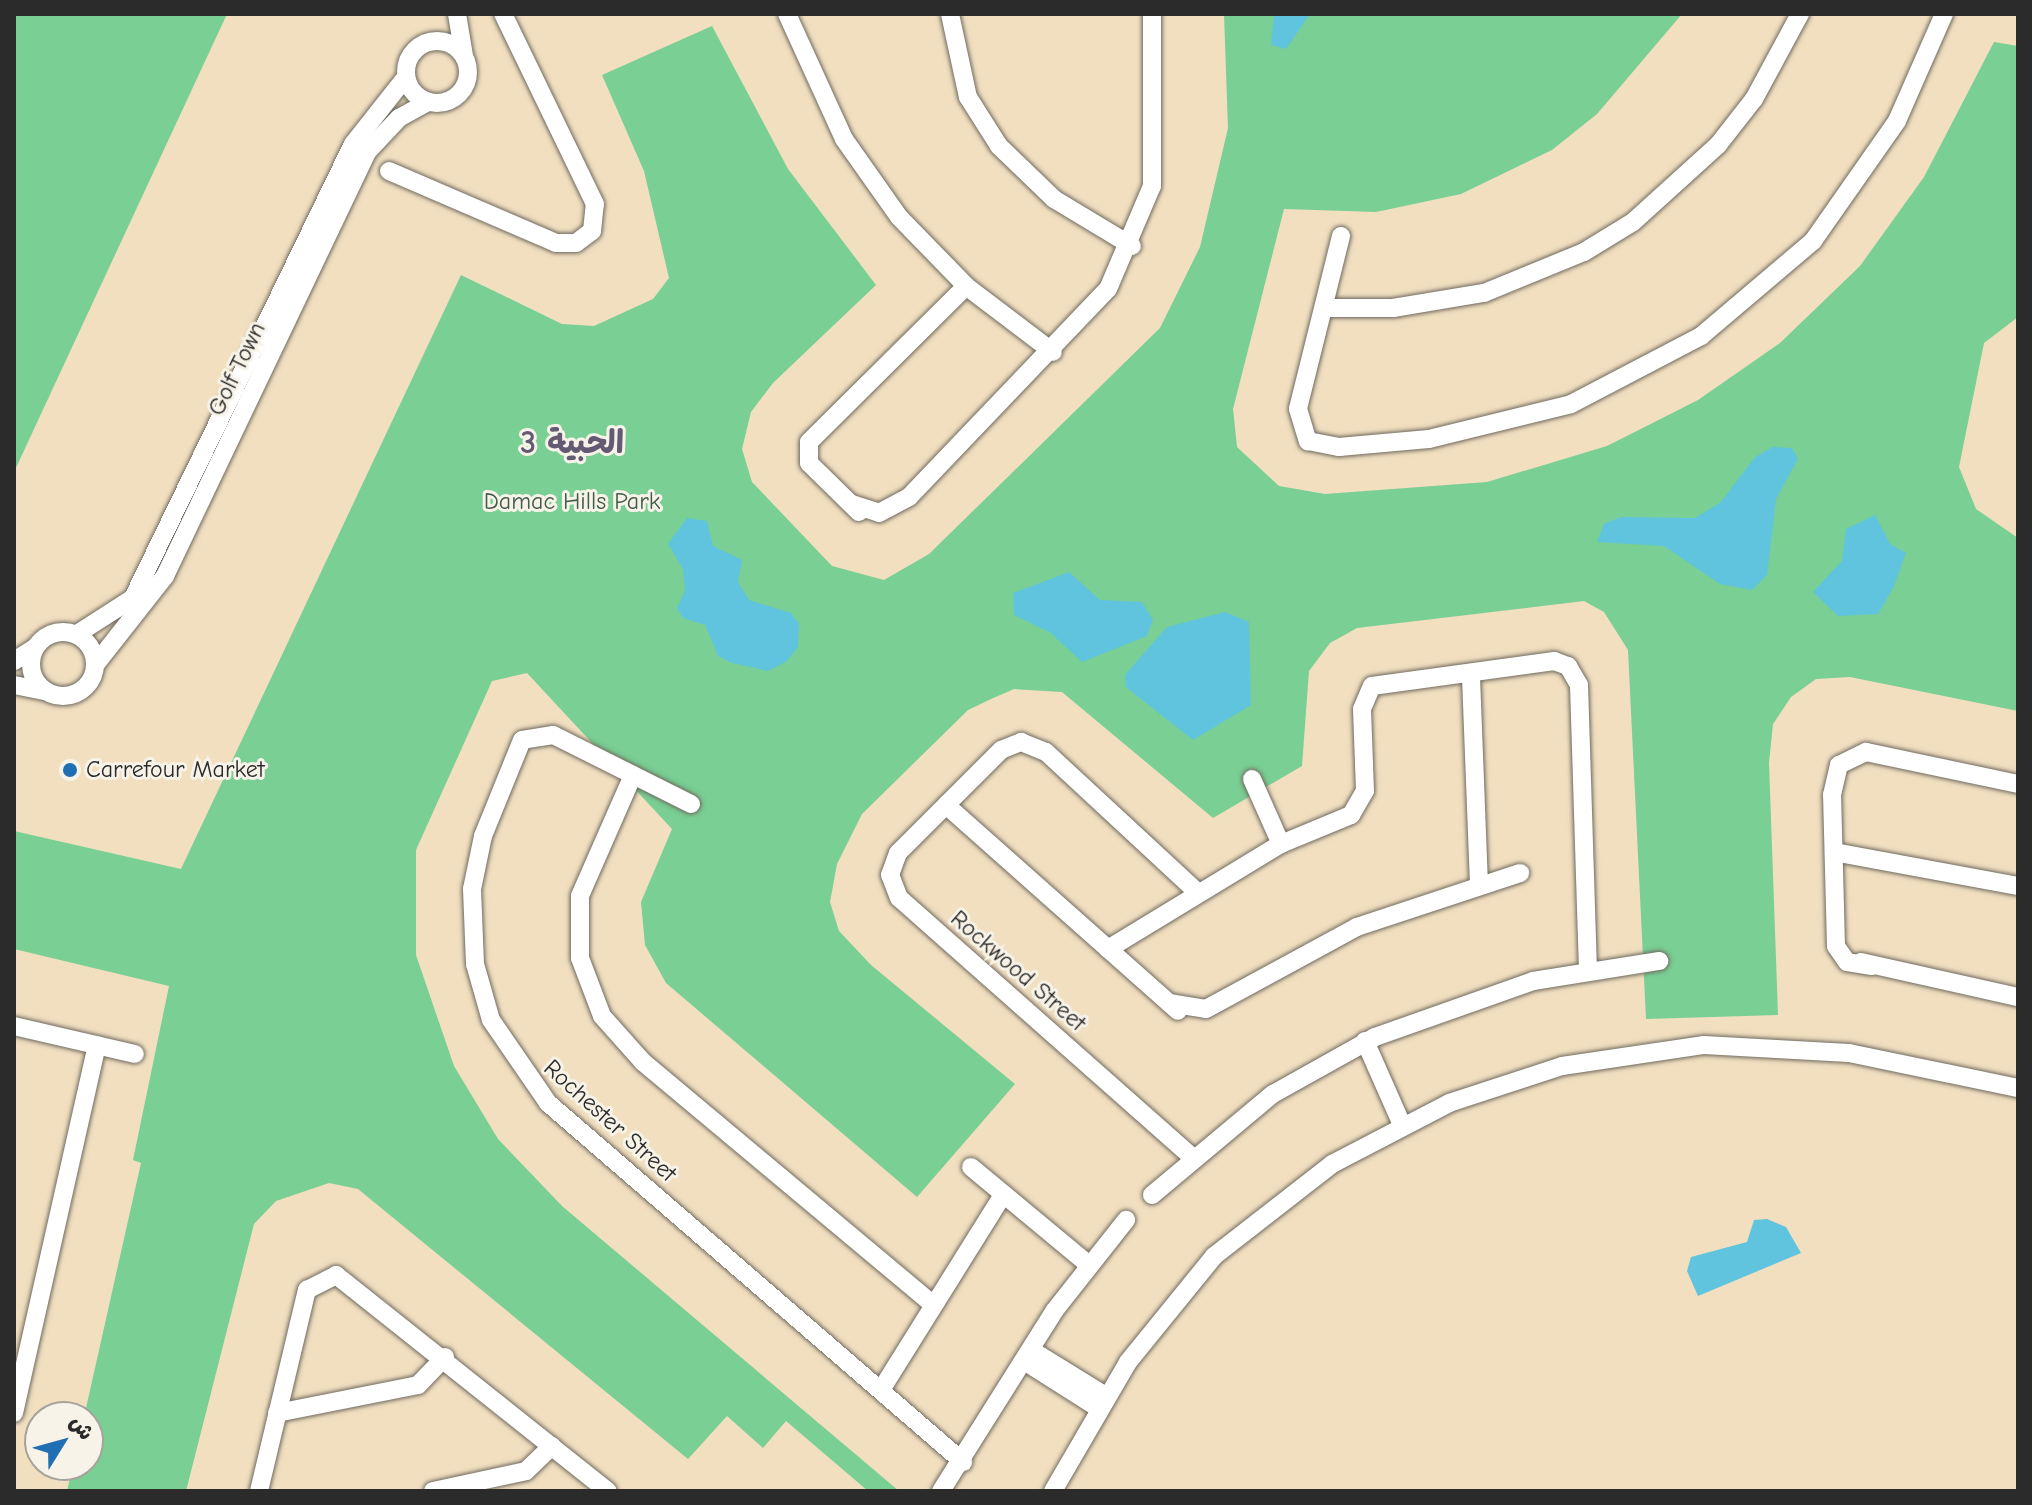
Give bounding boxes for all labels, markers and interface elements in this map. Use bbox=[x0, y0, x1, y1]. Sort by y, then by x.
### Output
street label: Golf Town bbox=[202, 318, 272, 420]
district label: الحبية 3 bbox=[520, 424, 624, 462]
park label: Damac Hills Park bbox=[484, 488, 660, 516]
place label: Carrefour Market bbox=[86, 756, 265, 784]
marker: Carrefour Market bbox=[61, 761, 79, 779]
street label: Rockwood Street bbox=[944, 904, 1092, 1038]
street label: Rochester Street bbox=[538, 1054, 682, 1188]
north arrow bbox=[24, 1401, 104, 1481]
text: ش bbox=[64, 1410, 99, 1445]

